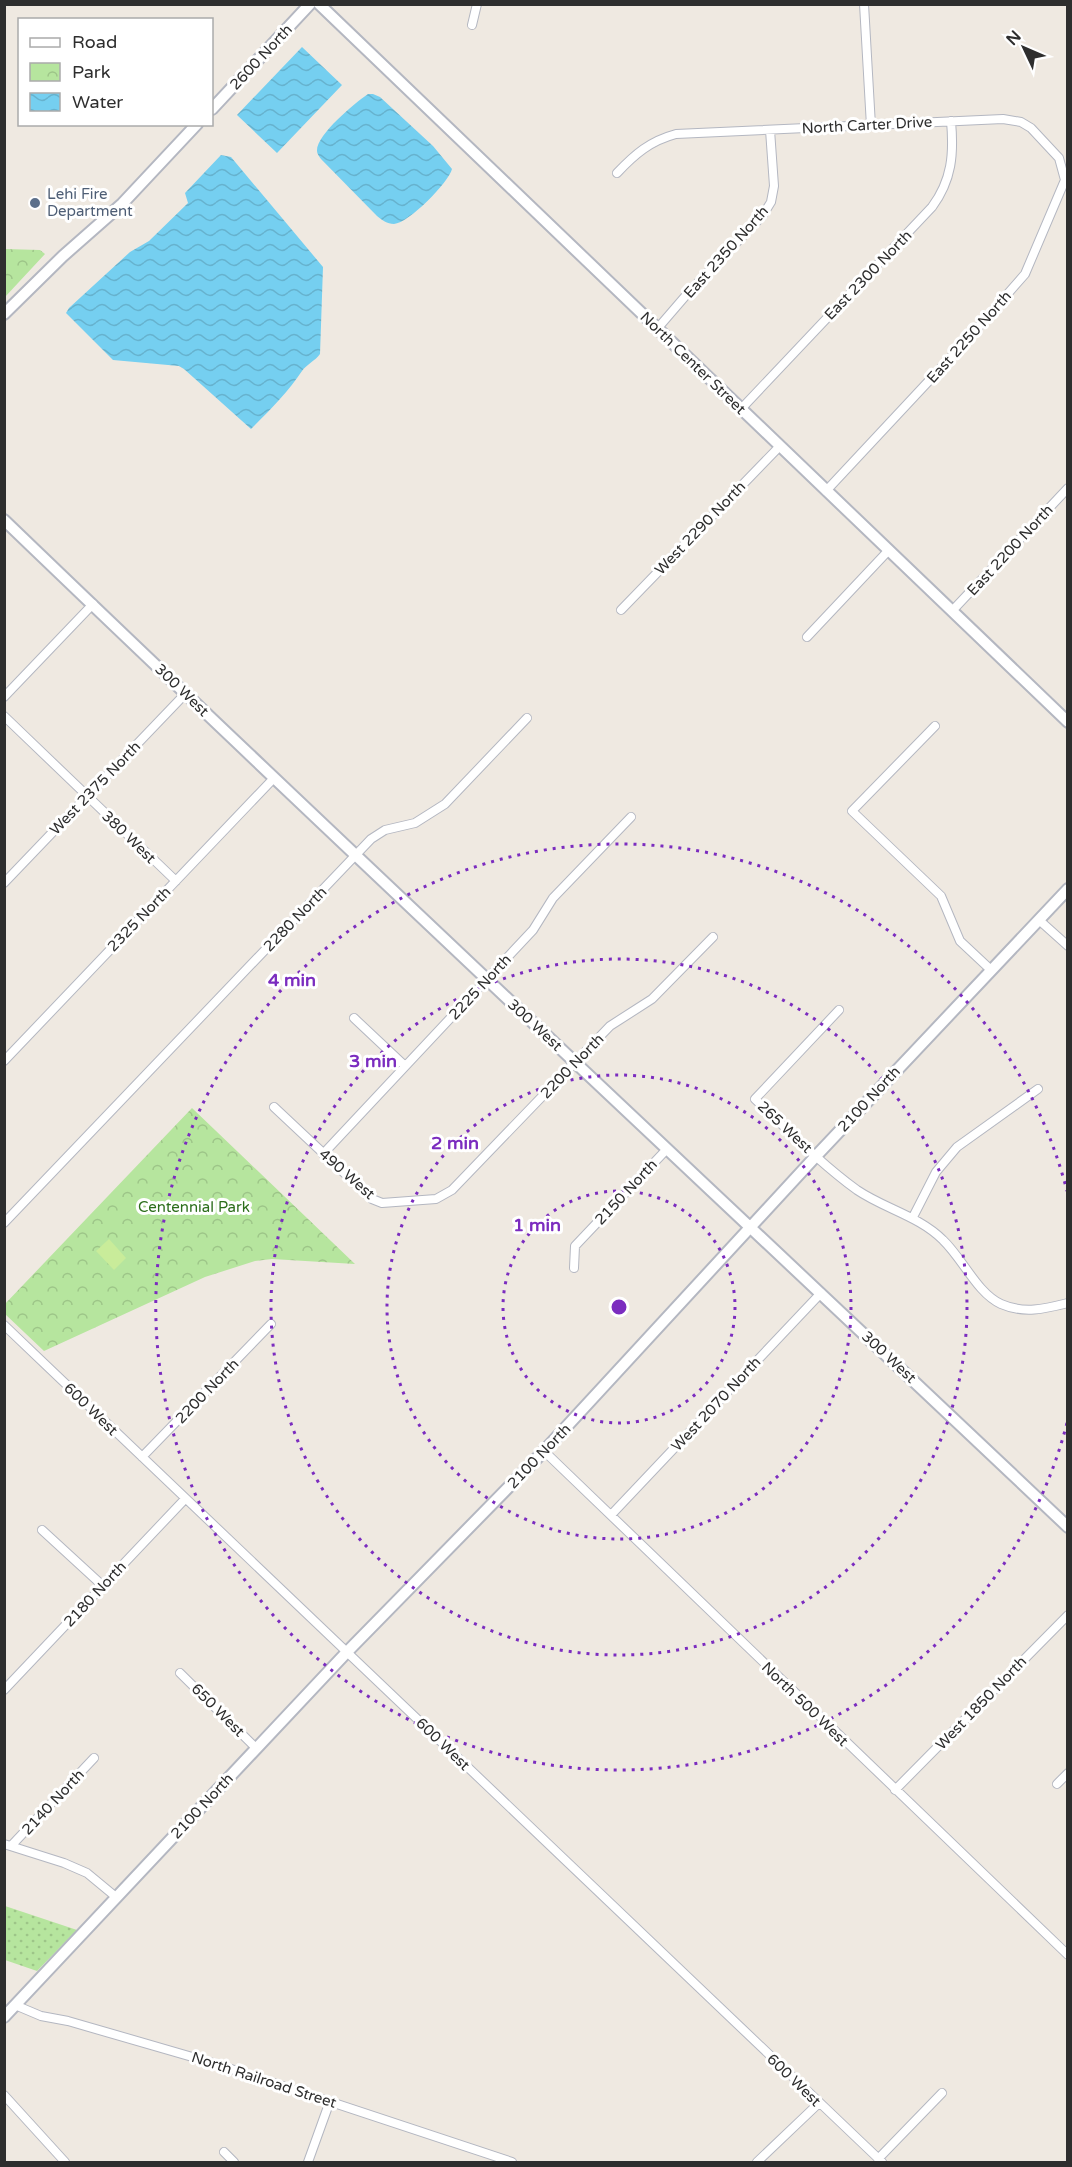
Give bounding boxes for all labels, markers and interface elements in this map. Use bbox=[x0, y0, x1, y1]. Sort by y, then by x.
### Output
legend bbox=[18, 18, 213, 126]
north arrow bbox=[994, 18, 1054, 78]
street label: 2600 North bbox=[226, 20, 296, 94]
text: N bbox=[1002, 27, 1026, 50]
text: Road bbox=[72, 31, 117, 53]
text: Park bbox=[72, 61, 111, 83]
text: Water bbox=[72, 91, 123, 113]
street label: North Carter Drive bbox=[801, 113, 933, 137]
place label: Lehi Fire Department bbox=[47, 185, 133, 220]
marker: Lehi Fire Department bbox=[28, 196, 42, 210]
street label: East 2350 North bbox=[680, 202, 772, 302]
street label: East 2300 North bbox=[821, 226, 915, 324]
street label: East 2250 North bbox=[923, 287, 1015, 387]
street label: North Center Street bbox=[636, 308, 750, 418]
street label: West 2290 North bbox=[651, 478, 749, 578]
street label: East 2200 North bbox=[963, 501, 1057, 599]
street label: 300 West bbox=[151, 660, 213, 720]
street label: West 2375 North bbox=[46, 738, 144, 838]
street label: 380 West bbox=[98, 807, 160, 867]
street label: 2325 North bbox=[104, 883, 174, 955]
street label: 2280 North bbox=[260, 883, 330, 955]
street label: 2225 North bbox=[445, 950, 515, 1024]
text: 4 min bbox=[268, 969, 316, 991]
street label: 300 West bbox=[504, 995, 566, 1055]
street label: 2200 North bbox=[537, 1030, 607, 1102]
text: 3 min bbox=[349, 1050, 397, 1072]
street label: 2100 North bbox=[834, 1062, 904, 1136]
street label: 265 West bbox=[754, 1097, 816, 1157]
text: 2 min bbox=[431, 1132, 479, 1154]
street label: 490 West bbox=[315, 1145, 379, 1203]
street label: 2150 North bbox=[591, 1155, 661, 1229]
park label: Centennial Park bbox=[138, 1198, 250, 1216]
text: 1 min bbox=[513, 1214, 561, 1236]
centre of rings bbox=[609, 1297, 629, 1317]
street label: 300 West bbox=[858, 1327, 920, 1387]
street label: West 2070 North bbox=[668, 1353, 764, 1455]
street label: 2200 North bbox=[172, 1355, 242, 1427]
street label: 600 West bbox=[60, 1379, 122, 1439]
street label: 2100 North bbox=[504, 1420, 574, 1492]
street label: 2180 North bbox=[60, 1557, 130, 1631]
street label: West 1850 North bbox=[932, 1653, 1030, 1753]
street label: North 500 West bbox=[758, 1658, 852, 1750]
street label: 650 West bbox=[188, 1680, 249, 1741]
street label: 600 West bbox=[412, 1714, 474, 1774]
street label: 2140 North bbox=[18, 1765, 88, 1839]
street label: 2100 North bbox=[167, 1769, 237, 1843]
street label: North Railroad Street bbox=[189, 2048, 339, 2112]
street label: 600 West bbox=[763, 2050, 825, 2110]

